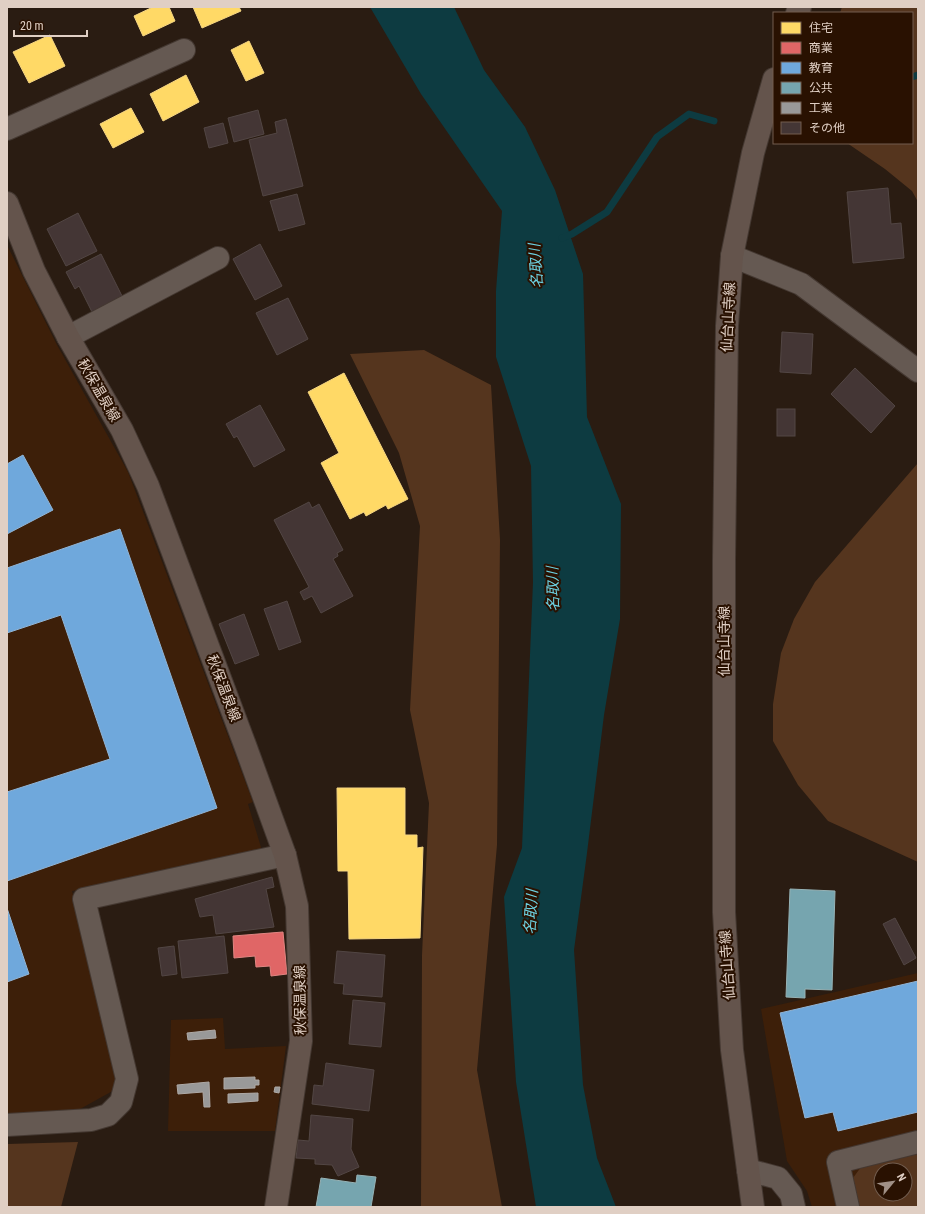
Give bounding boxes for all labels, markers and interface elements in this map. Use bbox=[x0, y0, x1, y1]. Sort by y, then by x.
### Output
scale bar bbox=[14, 12, 87, 38]
legend bbox=[773, 12, 913, 144]
text: 20 m bbox=[20, 19, 44, 33]
text: 住宅 bbox=[809, 21, 833, 35]
text: 商業 bbox=[809, 41, 833, 55]
text: 教育 bbox=[809, 61, 833, 75]
text: 公共 bbox=[809, 81, 833, 95]
text: 工業 bbox=[809, 101, 833, 115]
text: その他 bbox=[809, 121, 845, 135]
water label: 名取川 bbox=[525, 241, 547, 289]
street label: 仙台山寺線 bbox=[718, 282, 738, 352]
street label: 秋保温泉線 bbox=[75, 356, 123, 424]
water label: 名取川 bbox=[544, 564, 562, 612]
street label: 仙台山寺線 bbox=[716, 606, 732, 676]
street label: 秋保温泉線 bbox=[204, 652, 244, 724]
water label: 名取川 bbox=[521, 887, 541, 935]
street label: 仙台山寺線 bbox=[717, 930, 737, 1000]
street label: 秋保温泉線 bbox=[291, 965, 309, 1035]
north arrow bbox=[873, 1162, 913, 1202]
text: N bbox=[894, 1171, 909, 1184]

